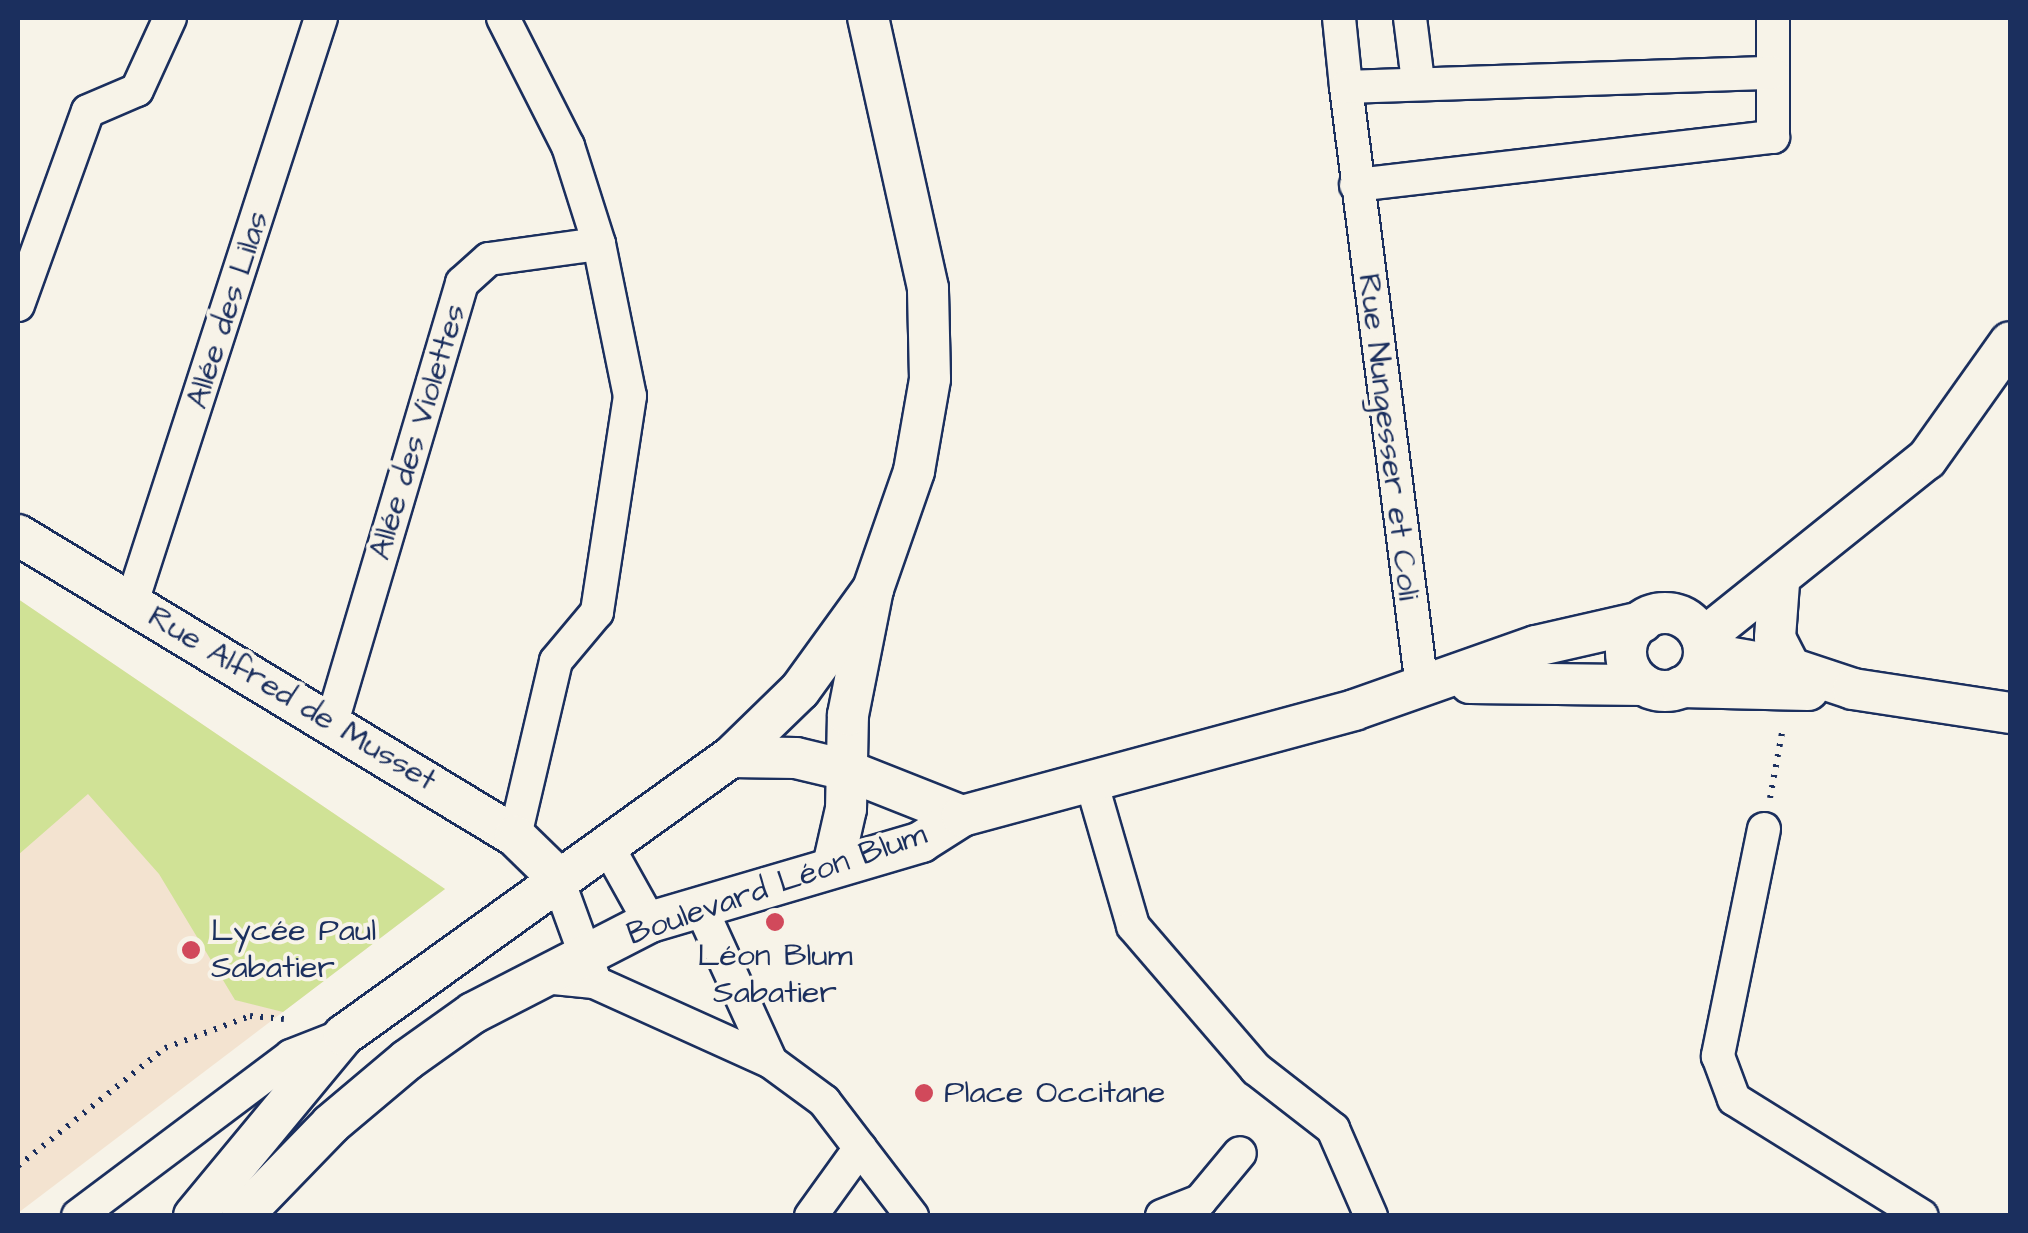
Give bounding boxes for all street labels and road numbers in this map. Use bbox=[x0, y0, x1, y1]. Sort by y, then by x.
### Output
street label: Allée des Lilas bbox=[178, 207, 278, 413]
street label: Rue Nungesser et Coli bbox=[1349, 271, 1427, 603]
street label: Allée des Violettes bbox=[361, 300, 475, 564]
street label: Rue Alfred de Musset bbox=[141, 598, 443, 800]
street label: Boulevard Léon Blum bbox=[622, 816, 932, 954]

